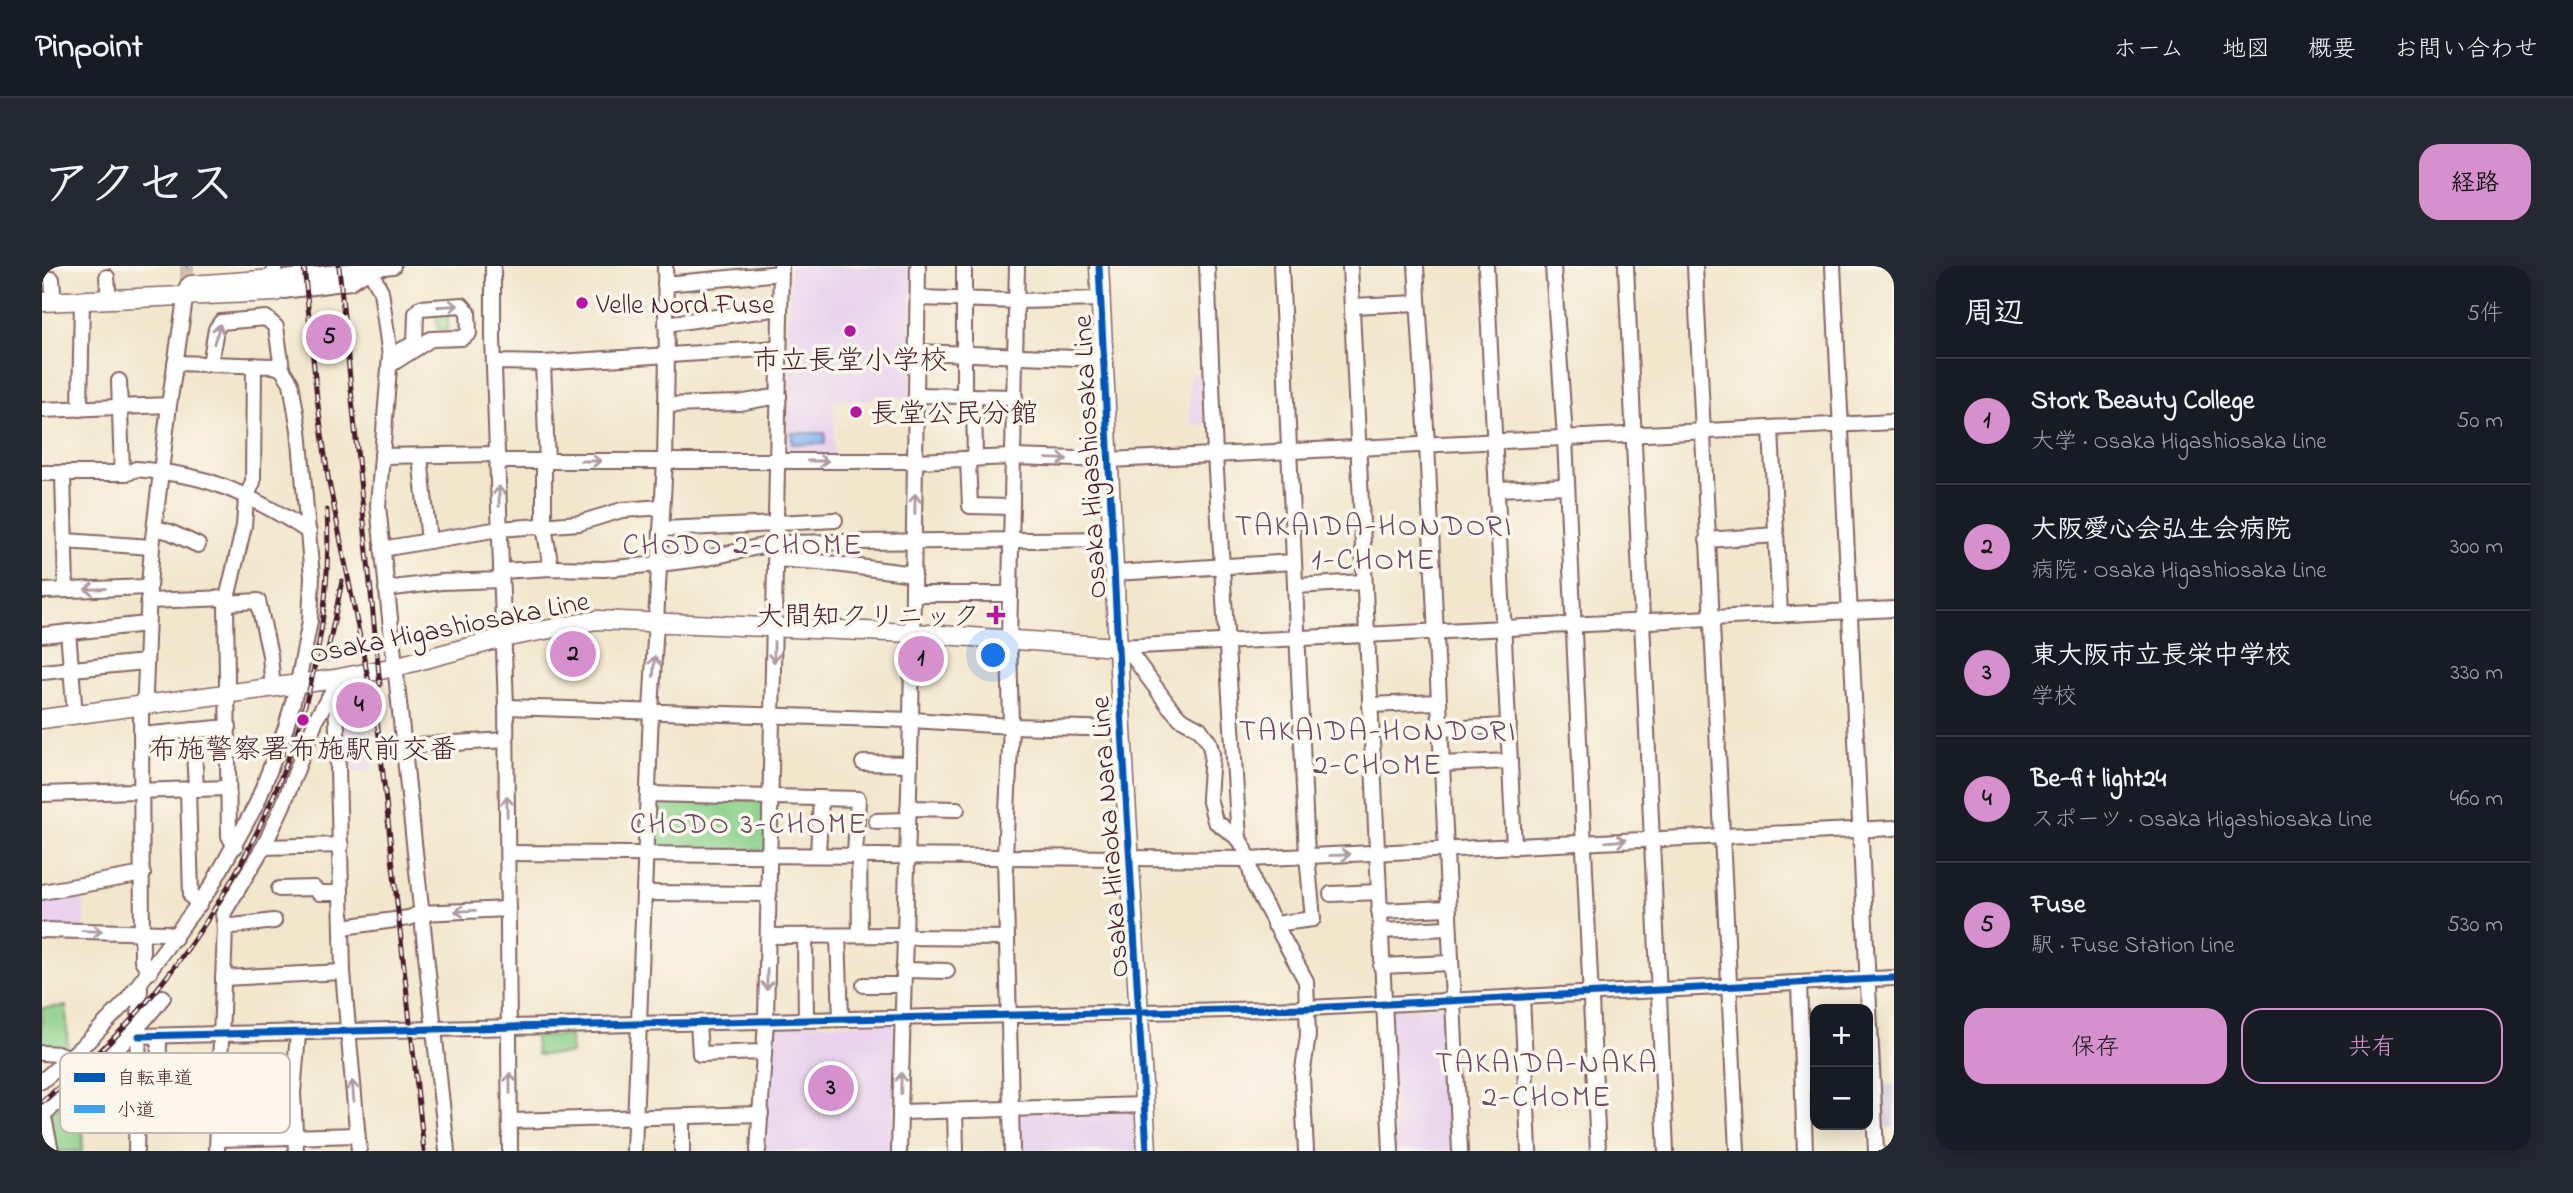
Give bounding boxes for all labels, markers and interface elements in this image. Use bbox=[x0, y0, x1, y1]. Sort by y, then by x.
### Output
text: Pinpoint bbox=[35, 24, 143, 72]
text: ホーム bbox=[2113, 33, 2184, 68]
text: 地図 bbox=[2222, 33, 2270, 68]
text: 概要 bbox=[2308, 33, 2356, 68]
text: お問い合わせ bbox=[2394, 33, 2538, 68]
button: 経路 bbox=[2419, 144, 2531, 220]
text: アクセス bbox=[42, 151, 235, 223]
place label: Velle Nord Fuse bbox=[595, 286, 775, 327]
text: 周辺 bbox=[1964, 293, 2024, 337]
marker: Velle Nord Fuse bbox=[574, 295, 590, 311]
text: 5件 bbox=[2467, 298, 2503, 331]
one-way arrow bbox=[436, 299, 459, 312]
pin: 5 bbox=[306, 311, 352, 363]
street label: Osaka Higashiosaka Line bbox=[1064, 314, 1119, 600]
one-way arrow bbox=[212, 323, 224, 345]
marker: 市立長堂小学校 bbox=[842, 323, 858, 339]
place label: 市立長堂小学校 bbox=[752, 342, 948, 383]
text: Stork Beauty College bbox=[2031, 383, 2254, 421]
place label: 長堂公民分館 bbox=[870, 395, 1038, 436]
marker: 長堂公民分館 bbox=[848, 404, 864, 420]
text: 1 bbox=[1983, 405, 1991, 438]
text: 50 m bbox=[2456, 405, 2503, 438]
text: 大学 · Osaka Higashiosaka Line bbox=[2031, 426, 2327, 459]
one-way arrow bbox=[1045, 452, 1068, 465]
one-way arrow bbox=[807, 454, 830, 468]
one-way arrow bbox=[579, 455, 602, 468]
one-way arrow bbox=[492, 485, 505, 508]
one-way arrow bbox=[908, 493, 921, 516]
district label: TAKAIDA-HONDORI 1-CHOME bbox=[1235, 506, 1513, 584]
text: 大阪愛心会弘生会病院 bbox=[2031, 512, 2291, 550]
district label: CHODO 2-CHOME bbox=[623, 525, 863, 569]
text: 2 bbox=[1981, 531, 1993, 564]
text: 300 m bbox=[2450, 531, 2503, 564]
text: 病院 · Osaka Higashiosaka Line bbox=[2031, 555, 2327, 588]
street label: Osaka Higashiosaka Line bbox=[306, 582, 593, 677]
one-way arrow bbox=[84, 583, 107, 596]
place label: 大間知クリニック bbox=[756, 598, 980, 639]
marker: 大間知クリニック bbox=[986, 605, 1006, 625]
pin: 2 bbox=[550, 628, 596, 680]
pin: 1 bbox=[898, 633, 944, 685]
your location bbox=[976, 638, 1010, 672]
text: 東大阪市立長栄中学校 bbox=[2031, 638, 2291, 676]
one-way arrow bbox=[767, 640, 780, 663]
one-way arrow bbox=[648, 656, 661, 678]
text: 3 bbox=[1982, 657, 1992, 690]
text: 330 m bbox=[2450, 657, 2503, 690]
pin: 4 bbox=[336, 679, 382, 731]
text: 学校 bbox=[2031, 681, 2077, 714]
street label: Osaka Hiraoka Nara Line bbox=[1081, 694, 1142, 979]
district label: TAKAIDA-HONDORI 2-CHOME bbox=[1239, 711, 1517, 789]
marker: 布施警察署布施駅前交番 bbox=[295, 712, 311, 728]
place label: 布施警察署布施駅前交番 bbox=[149, 731, 457, 772]
text: Be-fit light24 bbox=[2031, 761, 2166, 799]
text: 4 bbox=[1982, 783, 1992, 816]
text: 460 m bbox=[2450, 783, 2503, 816]
one-way arrow bbox=[500, 795, 514, 818]
district label: CHODO 3-CHOME bbox=[630, 804, 868, 848]
text: スポーツ · Osaka Higashiosaka Line bbox=[2031, 804, 2372, 837]
one-way arrow bbox=[1604, 834, 1627, 847]
one-way arrow bbox=[1328, 848, 1351, 861]
text: Fuse bbox=[2031, 887, 2086, 925]
one-way arrow bbox=[453, 904, 476, 917]
text: 5 bbox=[1980, 909, 1994, 942]
text: 530 m bbox=[2447, 909, 2503, 942]
one-way arrow bbox=[80, 925, 103, 938]
text: 駅 · Fuse Station Line bbox=[2031, 930, 2235, 963]
one-way arrow bbox=[761, 968, 774, 991]
map controls bbox=[1810, 1004, 1873, 1130]
button: + bbox=[1810, 1004, 1873, 1067]
button: 保存 bbox=[1964, 1008, 2227, 1084]
button: 共有 bbox=[2241, 1008, 2503, 1084]
district label: TAKAIDA-NAKA 2-CHOME bbox=[1435, 1043, 1659, 1121]
legend bbox=[60, 1053, 290, 1133]
pin: 3 bbox=[808, 1062, 854, 1114]
text: 自転車道 bbox=[117, 1066, 193, 1093]
button: − bbox=[1810, 1067, 1873, 1130]
one-way arrow bbox=[503, 1072, 517, 1095]
one-way arrow bbox=[894, 1072, 907, 1095]
one-way arrow bbox=[346, 1080, 359, 1103]
text: 小道 bbox=[117, 1098, 155, 1125]

